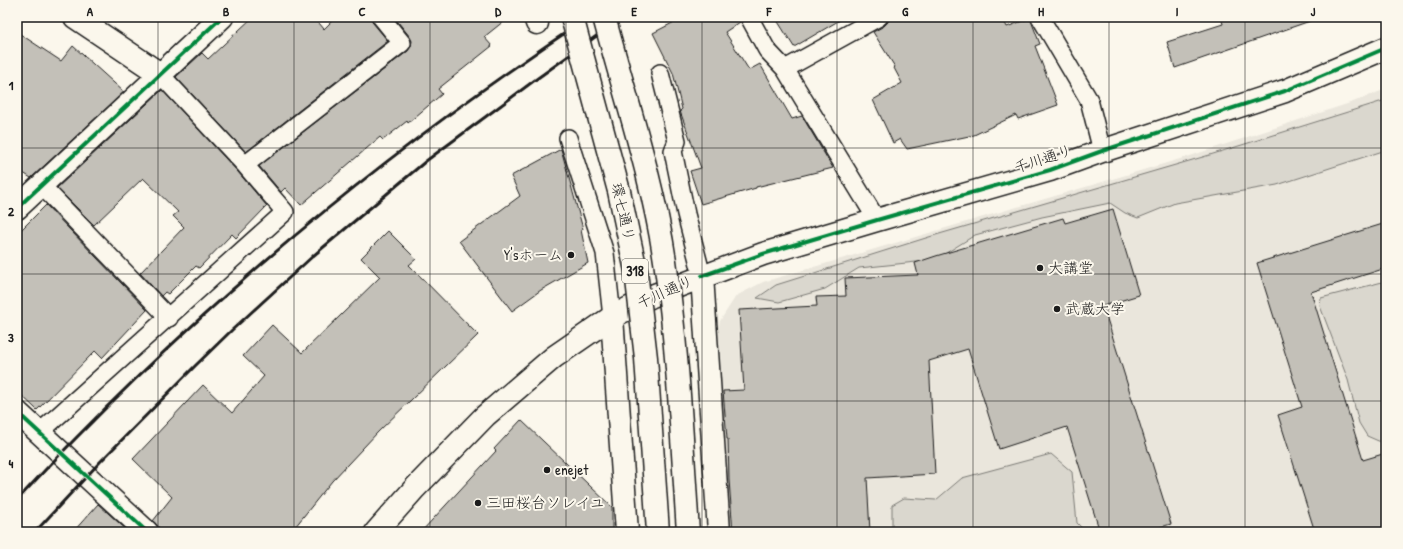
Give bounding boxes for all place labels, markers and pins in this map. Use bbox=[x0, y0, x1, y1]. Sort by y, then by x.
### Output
place label: Y'sホーム bbox=[504, 244, 563, 265]
marker: Y'sホーム bbox=[566, 250, 576, 260]
place label: 大講堂 bbox=[1048, 257, 1093, 278]
marker: 大講堂 bbox=[1035, 263, 1045, 273]
place label: 武蔵大学 bbox=[1065, 298, 1125, 319]
marker: 武蔵大学 bbox=[1052, 304, 1062, 314]
place label: enejet bbox=[555, 459, 589, 480]
marker: enejet bbox=[542, 465, 552, 475]
place label: 三田桜台ソレイユ bbox=[486, 492, 605, 513]
marker: 三田桜台ソレイユ bbox=[473, 498, 483, 508]

